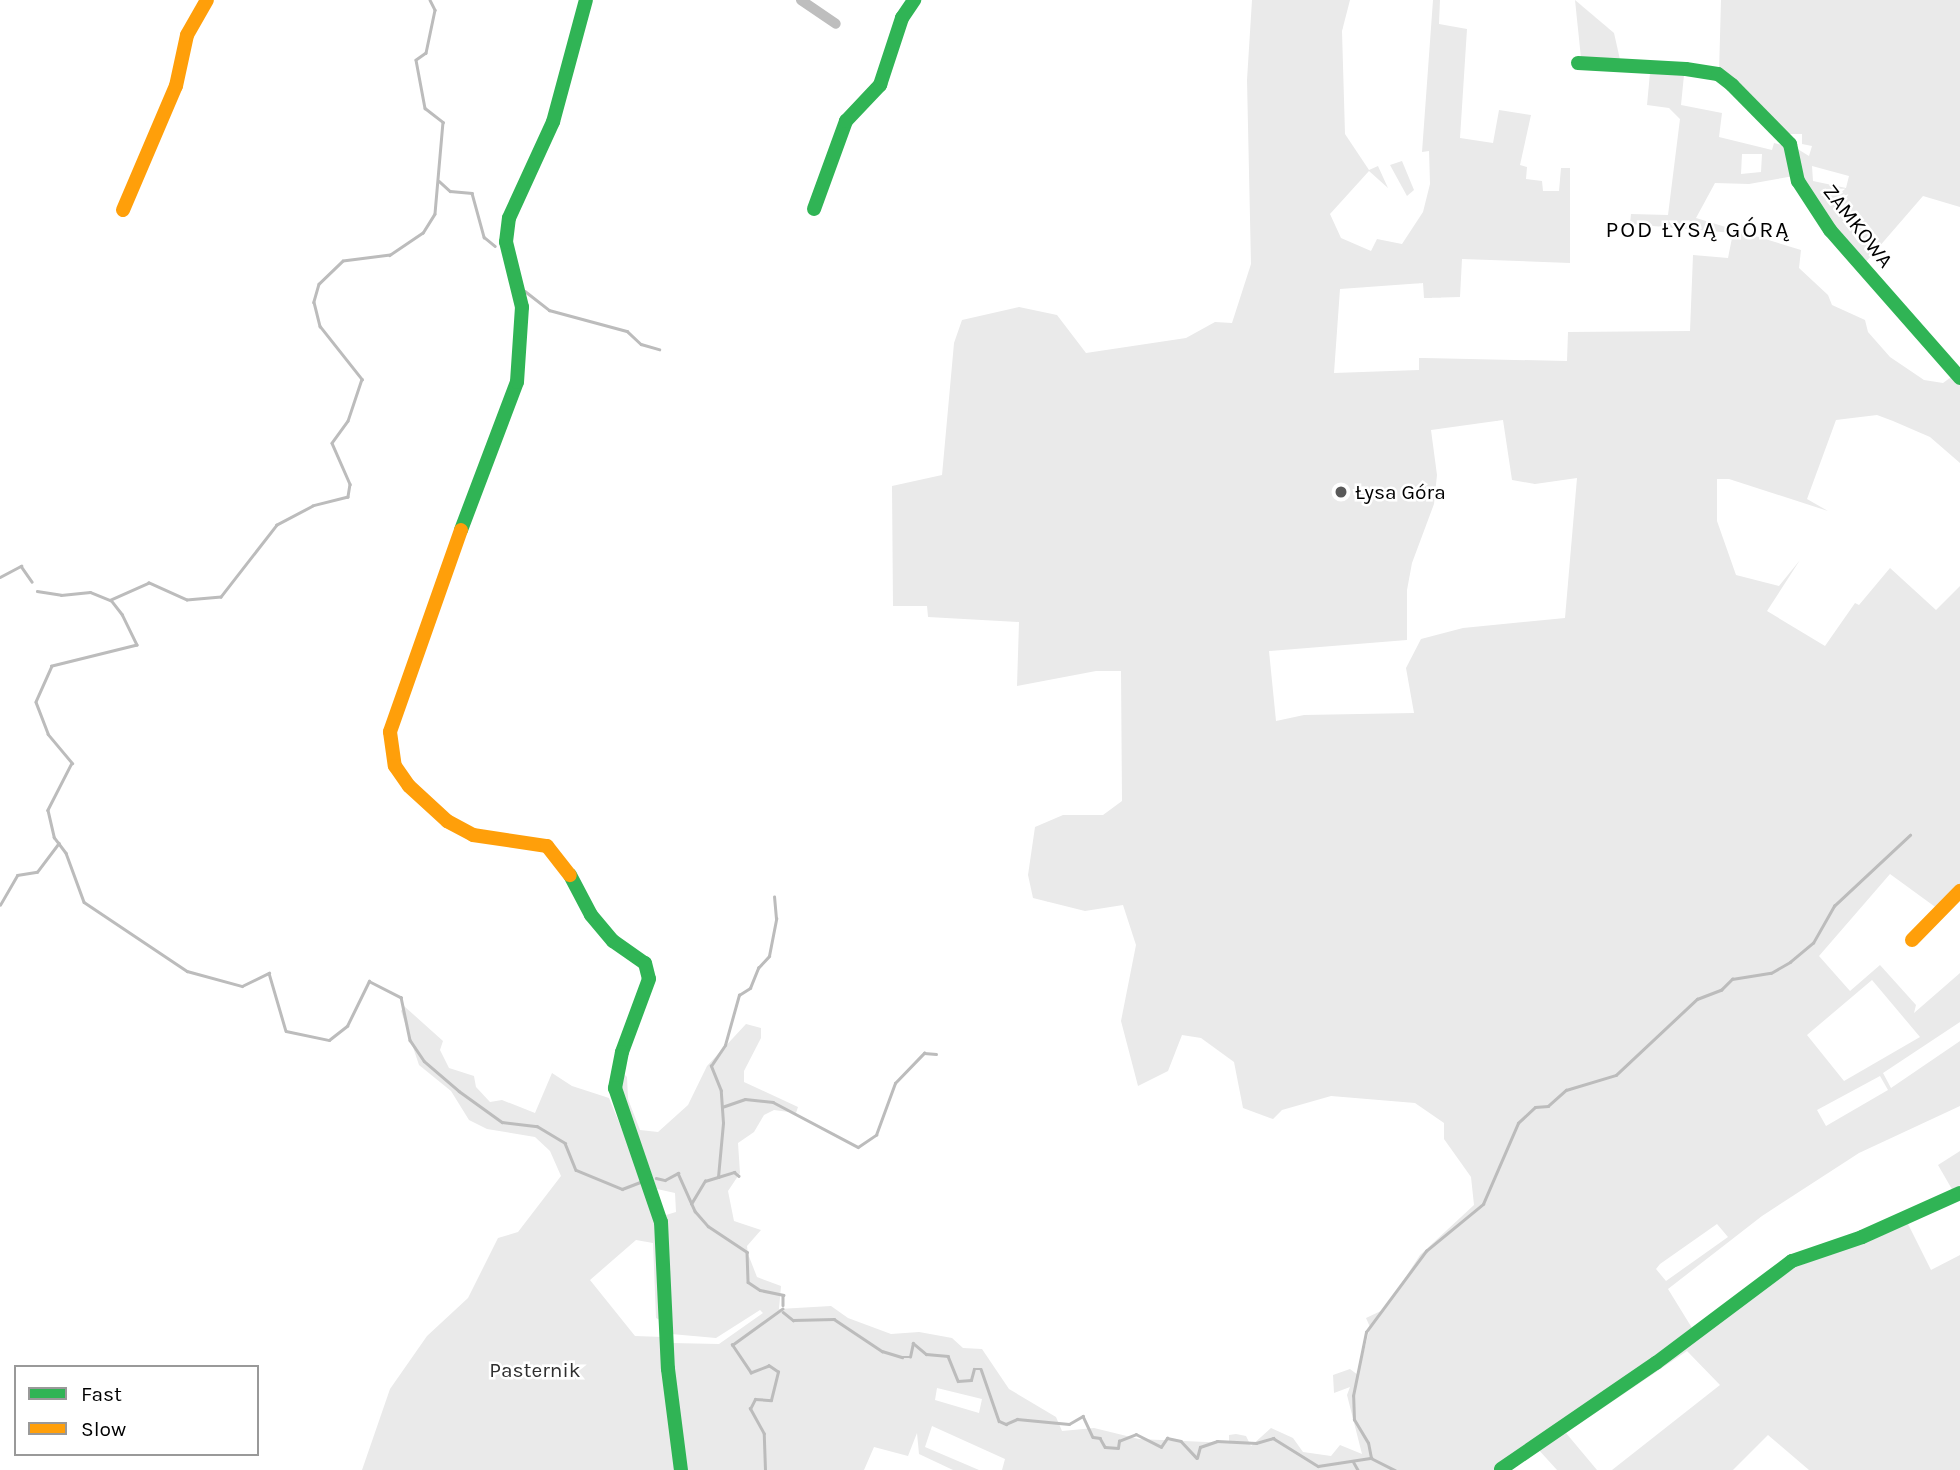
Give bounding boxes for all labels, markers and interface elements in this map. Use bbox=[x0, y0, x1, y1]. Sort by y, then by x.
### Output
street label: ZAMKOWA bbox=[1818, 179, 1898, 273]
district label: POD ŁYSĄ GÓRĄ bbox=[1607, 216, 1789, 244]
place label: Łysa Góra bbox=[1355, 479, 1446, 505]
marker: Łysa Góra bbox=[1333, 484, 1349, 500]
park label: Pasternik bbox=[489, 1357, 581, 1383]
legend bbox=[14, 1365, 259, 1456]
text: Fast bbox=[81, 1382, 122, 1406]
text: Slow bbox=[81, 1417, 126, 1441]

